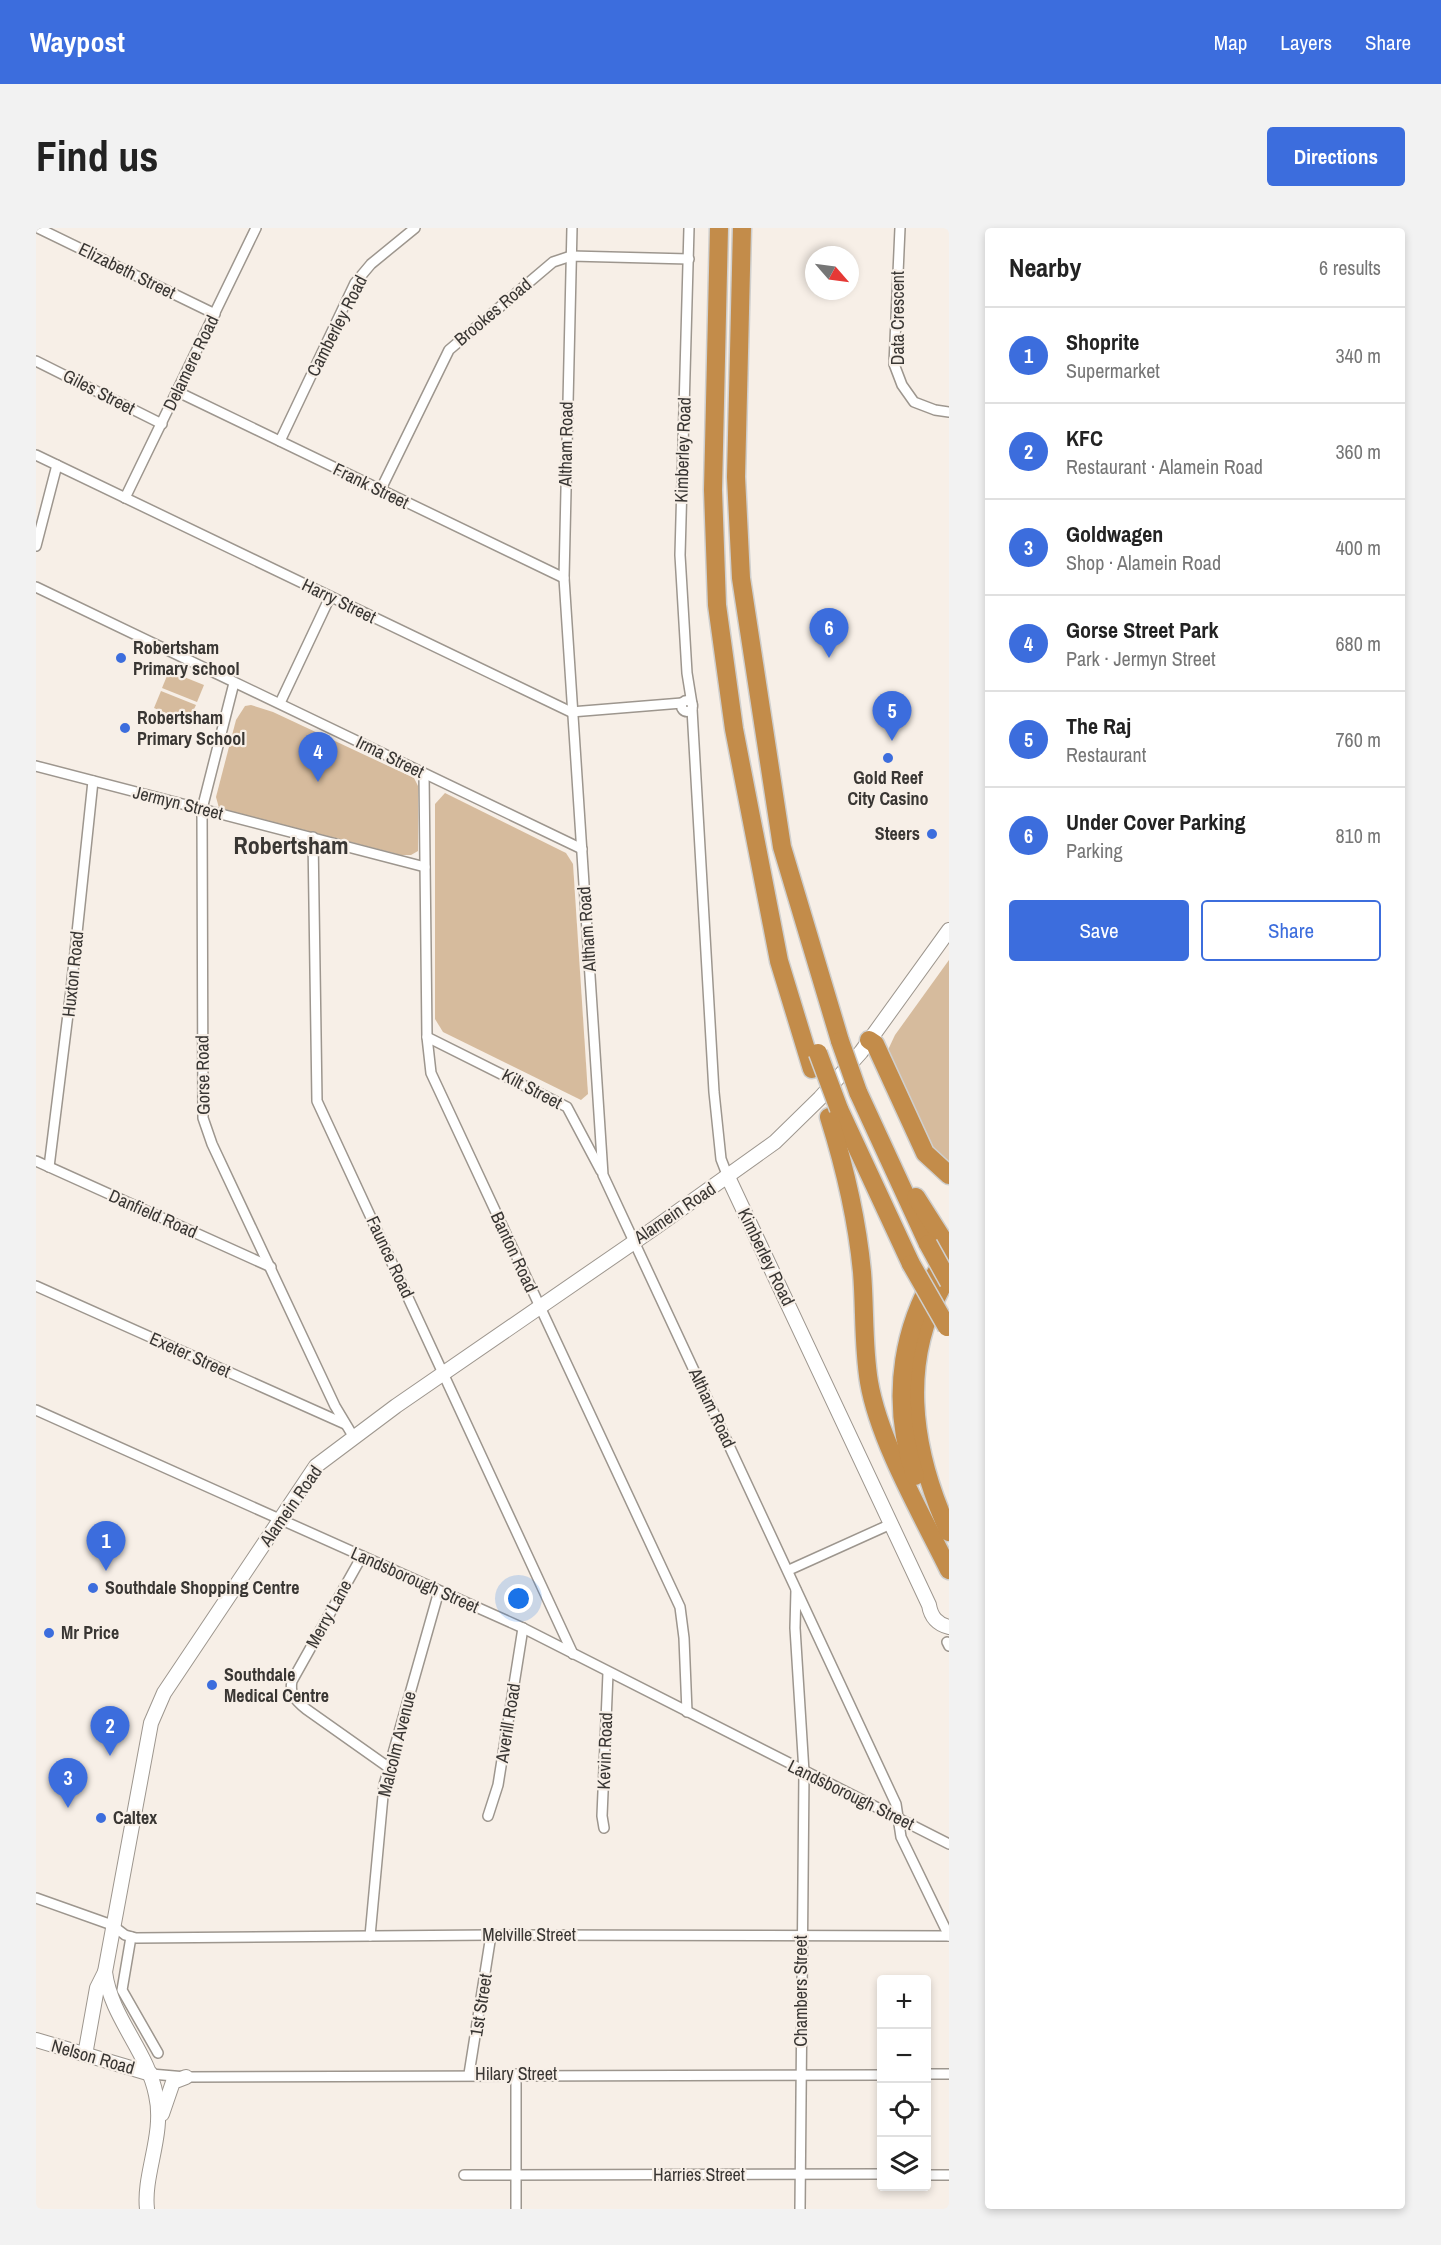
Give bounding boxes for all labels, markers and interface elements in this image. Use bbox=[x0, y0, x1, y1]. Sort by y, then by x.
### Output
text: Waypost bbox=[30, 23, 125, 61]
text: Map bbox=[1214, 28, 1247, 57]
text: Layers bbox=[1280, 28, 1332, 57]
text: Share bbox=[1365, 28, 1411, 57]
button: Directions bbox=[1267, 127, 1405, 186]
text: Find us bbox=[36, 128, 158, 184]
street label: Elizabeth Street bbox=[75, 236, 180, 305]
north arrow bbox=[805, 246, 859, 300]
text: Nearby bbox=[1009, 250, 1081, 285]
text: 6 results bbox=[1319, 254, 1381, 281]
street label: Camberley Road bbox=[300, 271, 373, 381]
street label: Data Crescent bbox=[885, 271, 910, 365]
street label: Brookes Road bbox=[449, 272, 537, 351]
street label: Delamere Road bbox=[157, 311, 224, 415]
text: Shoprite bbox=[1066, 327, 1139, 357]
text: 1 bbox=[1024, 342, 1033, 369]
text: 340 m bbox=[1335, 342, 1381, 369]
text: Supermarket bbox=[1066, 357, 1160, 384]
street label: Giles Street bbox=[59, 363, 140, 420]
street label: Kimberley Road bbox=[668, 397, 697, 503]
street label: Altham Road bbox=[552, 401, 579, 488]
text: KFC bbox=[1066, 423, 1103, 453]
text: 2 bbox=[1024, 438, 1033, 465]
text: 360 m bbox=[1335, 438, 1381, 465]
text: Restaurant · Alamein Road bbox=[1066, 453, 1263, 480]
street label: Frank Street bbox=[329, 457, 413, 515]
text: Goldwagen bbox=[1066, 519, 1163, 549]
text: 3 bbox=[1024, 534, 1033, 561]
text: 400 m bbox=[1335, 534, 1381, 561]
text: Shop · Alamein Road bbox=[1066, 549, 1221, 576]
street label: Harry Street bbox=[298, 572, 380, 629]
pin: 6 bbox=[810, 608, 848, 658]
text: Gorse Street Park bbox=[1066, 615, 1218, 645]
text: 4 bbox=[1024, 630, 1033, 657]
text: 680 m bbox=[1335, 630, 1381, 657]
place label: Robertsham Primary school bbox=[133, 635, 240, 681]
text: Park · Jermyn Street bbox=[1066, 645, 1215, 672]
marker: Robertsham Primary school bbox=[114, 651, 128, 665]
pin: 5 bbox=[872, 692, 912, 741]
place label: Robertsham Primary School bbox=[137, 705, 245, 751]
text: The Raj bbox=[1066, 711, 1131, 741]
marker: Robertsham Primary School bbox=[118, 721, 132, 735]
text: 5 bbox=[1024, 726, 1033, 753]
text: 760 m bbox=[1335, 726, 1381, 753]
street label: Irma Street bbox=[352, 729, 429, 784]
pin: 4 bbox=[298, 732, 338, 782]
text: Restaurant bbox=[1066, 741, 1146, 768]
marker: Gold Reef City Casino bbox=[881, 751, 895, 765]
place label: Gold Reef City Casino bbox=[847, 765, 929, 811]
street label: Jermyn Street bbox=[131, 779, 226, 826]
text: Under Cover Parking bbox=[1066, 807, 1245, 837]
place label: Steers bbox=[875, 821, 920, 846]
text: 6 bbox=[1024, 822, 1033, 849]
text: 810 m bbox=[1335, 822, 1381, 849]
marker: Steers bbox=[925, 827, 939, 841]
district label: Robertsham bbox=[234, 829, 348, 861]
text: Parking bbox=[1066, 837, 1123, 864]
street label: Altham Road bbox=[571, 886, 602, 973]
button: Save bbox=[1009, 900, 1189, 961]
button: Share bbox=[1201, 900, 1381, 961]
street label: Huxton Road bbox=[56, 930, 89, 1018]
street label: Gorse Road bbox=[189, 1035, 216, 1115]
street label: Kilt Street bbox=[498, 1062, 567, 1115]
street label: Alamein Road bbox=[628, 1176, 720, 1250]
street label: Danfield Road bbox=[105, 1183, 201, 1244]
street label: Kimberley Road bbox=[732, 1204, 801, 1310]
street label: Banton Road bbox=[485, 1207, 544, 1296]
street label: Faunce Road bbox=[361, 1212, 420, 1302]
street label: Exeter Street bbox=[146, 1326, 235, 1383]
street label: Altham Road bbox=[683, 1363, 742, 1452]
street label: Alamein Road bbox=[253, 1460, 328, 1552]
pin: 1 bbox=[86, 1522, 126, 1571]
street label: Landsborough Street bbox=[347, 1540, 483, 1619]
place label: Southdale Shopping Centre bbox=[105, 1575, 299, 1600]
street label: Merry Lane bbox=[300, 1575, 358, 1652]
marker: Southdale Shopping Centre bbox=[86, 1581, 100, 1595]
your location bbox=[504, 1584, 533, 1613]
place label: Mr Price bbox=[61, 1620, 119, 1645]
marker: Mr Price bbox=[42, 1626, 56, 1640]
place label: Southdale Medical Centre bbox=[224, 1662, 329, 1708]
marker: Southdale Medical Centre bbox=[205, 1678, 219, 1692]
street label: Averill Road bbox=[489, 1681, 526, 1765]
street label: Malcolm Avenue bbox=[371, 1688, 422, 1799]
pin: 2 bbox=[90, 1706, 130, 1756]
street label: Kevin Road bbox=[591, 1712, 618, 1790]
street label: Landsborough Street bbox=[784, 1753, 919, 1836]
pin: 3 bbox=[48, 1758, 87, 1808]
place label: Caltex bbox=[113, 1805, 158, 1830]
marker: Caltex bbox=[94, 1811, 108, 1825]
street label: Melville Street bbox=[482, 1922, 576, 1947]
street label: Chambers Street bbox=[788, 1935, 813, 2047]
street label: 1st Street bbox=[463, 1972, 498, 2038]
map controls bbox=[877, 1975, 931, 2191]
button: + bbox=[877, 1975, 931, 2029]
button: − bbox=[877, 2029, 931, 2083]
street label: Nelson Road bbox=[49, 2033, 138, 2080]
street label: Hilary Street bbox=[475, 2061, 557, 2086]
button: locate bbox=[877, 2083, 931, 2137]
button: layers bbox=[877, 2137, 931, 2191]
street label: Harries Street bbox=[653, 2162, 745, 2187]

